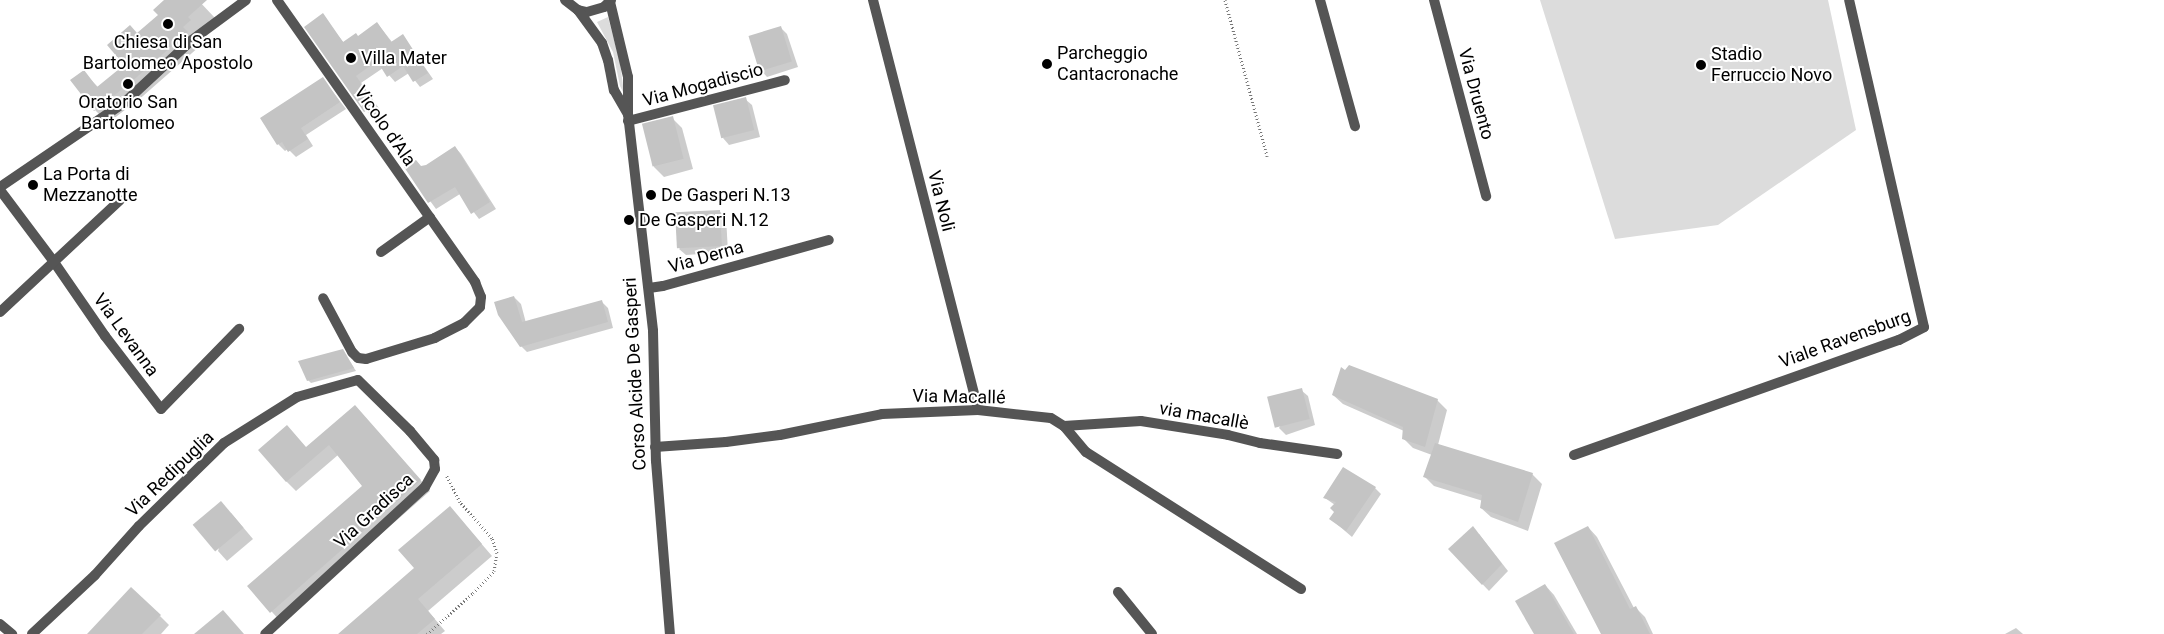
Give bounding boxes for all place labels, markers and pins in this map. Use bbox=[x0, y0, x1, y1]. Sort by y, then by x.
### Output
marker: Chiesa di San Bartolomeo Apostolo bbox=[162, 18, 174, 30]
place label: Chiesa di San Bartolomeo Apostolo bbox=[83, 32, 253, 74]
place label: Parcheggio Cantacronache bbox=[1057, 43, 1178, 86]
place label: Stadio Ferruccio Novo bbox=[1711, 44, 1832, 86]
place label: Villa Mater bbox=[361, 47, 447, 69]
marker: Villa Mater bbox=[345, 52, 357, 64]
marker: Parcheggio Cantacronache bbox=[1041, 58, 1053, 70]
marker: Stadio Ferruccio Novo bbox=[1695, 59, 1707, 71]
marker: Oratorio San Bartolomeo bbox=[122, 78, 134, 90]
place label: Oratorio San Bartolomeo bbox=[78, 92, 178, 134]
place label: La Porta di Mezzanotte bbox=[43, 164, 137, 206]
marker: La Porta di Mezzanotte bbox=[27, 179, 39, 191]
place label: De Gasperi N.13 bbox=[661, 184, 791, 206]
marker: De Gasperi N.13 bbox=[645, 189, 657, 201]
place label: De Gasperi N.12 bbox=[639, 209, 769, 231]
marker: De Gasperi N.12 bbox=[623, 214, 635, 226]

